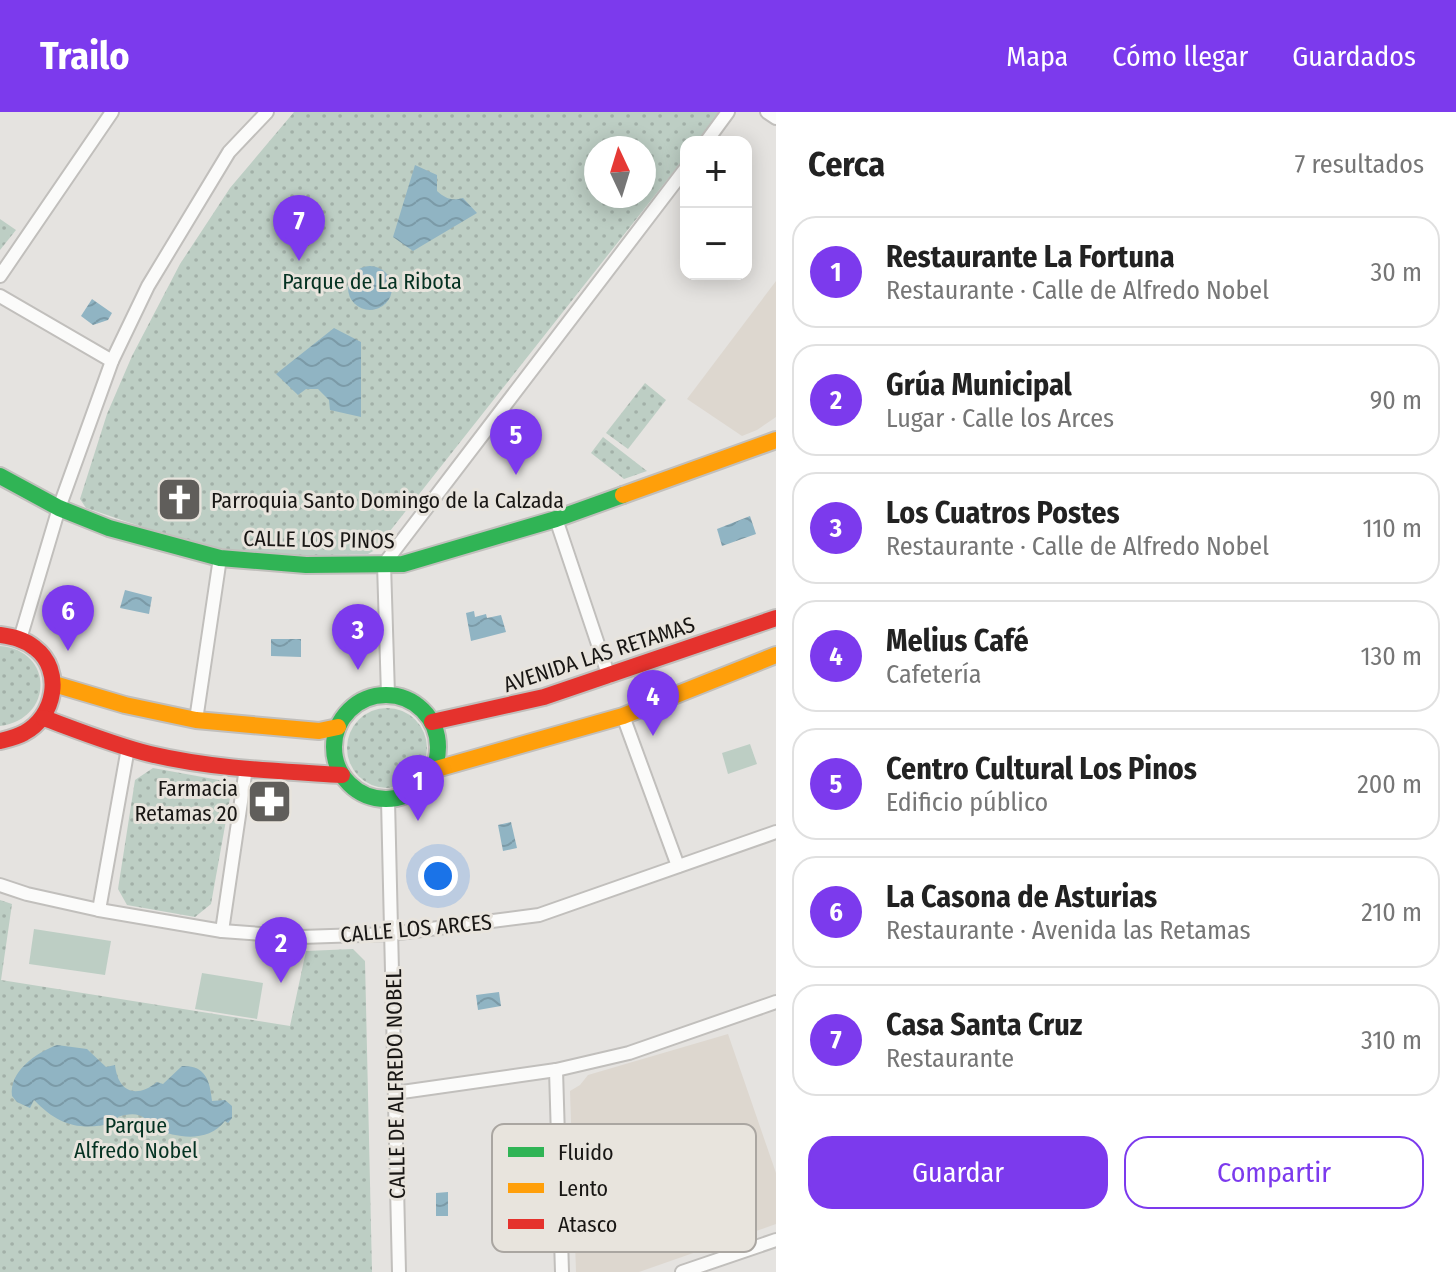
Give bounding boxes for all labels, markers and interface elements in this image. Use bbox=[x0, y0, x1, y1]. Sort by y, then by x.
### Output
text: Trailo bbox=[40, 33, 130, 79]
text: Mapa bbox=[1006, 40, 1068, 73]
text: Cómo llegar bbox=[1112, 40, 1248, 73]
text: Guardados bbox=[1292, 40, 1416, 73]
north arrow bbox=[584, 136, 656, 208]
map controls bbox=[680, 136, 752, 280]
button: + bbox=[680, 136, 752, 208]
text: Cerca bbox=[808, 144, 885, 185]
text: 7 resultados bbox=[1295, 149, 1424, 180]
pin: 7 bbox=[273, 195, 325, 261]
button: − bbox=[680, 208, 752, 280]
text: Restaurante La Fortuna bbox=[886, 239, 1175, 275]
text: 1 bbox=[831, 257, 842, 288]
text: 30 m bbox=[1371, 257, 1422, 288]
park label: Parque de La Ribota bbox=[282, 268, 462, 295]
text: Restaurante · Calle de Alfredo Nobel bbox=[886, 275, 1269, 306]
text: Grúa Municipal bbox=[886, 367, 1072, 403]
text: 2 bbox=[830, 385, 842, 416]
text: 90 m bbox=[1370, 385, 1422, 416]
text: Lugar · Calle los Arces bbox=[886, 403, 1114, 434]
pin: 5 bbox=[490, 409, 542, 475]
church icon: Parroquia Santo Domingo de la Calzada bbox=[156, 476, 204, 524]
place label: Parroquia Santo Domingo de la Calzada bbox=[211, 487, 564, 514]
text: Los Cuatros Postes bbox=[886, 495, 1120, 531]
text: 3 bbox=[830, 513, 842, 544]
text: 110 m bbox=[1362, 513, 1422, 544]
street label: CALLE LOS PINOS bbox=[243, 525, 395, 554]
text: Restaurante · Calle de Alfredo Nobel bbox=[886, 531, 1269, 562]
pin: 6 bbox=[42, 585, 94, 651]
pin: 3 bbox=[332, 604, 384, 670]
street label: AVENIDA LAS RETAMAS bbox=[500, 611, 698, 698]
text: Melius Café bbox=[886, 623, 1029, 659]
text: 4 bbox=[829, 641, 843, 672]
text: 130 m bbox=[1360, 641, 1422, 672]
text: Cafetería bbox=[886, 659, 982, 690]
pin: 4 bbox=[627, 670, 679, 736]
text: Centro Cultural Los Pinos bbox=[886, 751, 1197, 787]
pin: 1 bbox=[392, 755, 444, 821]
text: 5 bbox=[830, 769, 842, 800]
text: 200 m bbox=[1357, 769, 1422, 800]
place label: Farmacia Retamas 20 bbox=[134, 775, 238, 827]
pharmacy icon: Farmacia Retamas 20 bbox=[245, 777, 293, 825]
text: Edificio público bbox=[886, 787, 1048, 818]
your location bbox=[418, 856, 458, 896]
text: La Casona de Asturias bbox=[886, 879, 1157, 915]
text: 6 bbox=[829, 897, 843, 928]
text: 210 m bbox=[1361, 897, 1422, 928]
street label: CALLE LOS ARCES bbox=[339, 908, 493, 949]
text: Restaurante · Avenida las Retamas bbox=[886, 915, 1251, 946]
pin: 2 bbox=[255, 917, 307, 983]
street label: CALLE DE ALFREDO NOBEL bbox=[380, 968, 411, 1199]
text: Casa Santa Cruz bbox=[886, 1007, 1082, 1043]
text: 7 bbox=[830, 1025, 842, 1056]
text: 310 m bbox=[1361, 1025, 1422, 1056]
text: Restaurante bbox=[886, 1043, 1014, 1074]
park label: Parque Alfredo Nobel bbox=[74, 1112, 198, 1164]
legend bbox=[492, 1124, 756, 1252]
button: Guardar bbox=[808, 1136, 1108, 1209]
button: Compartir bbox=[1124, 1136, 1424, 1209]
text: Fluido bbox=[558, 1139, 614, 1166]
text: Lento bbox=[558, 1175, 608, 1202]
text: Atasco bbox=[558, 1211, 617, 1238]

